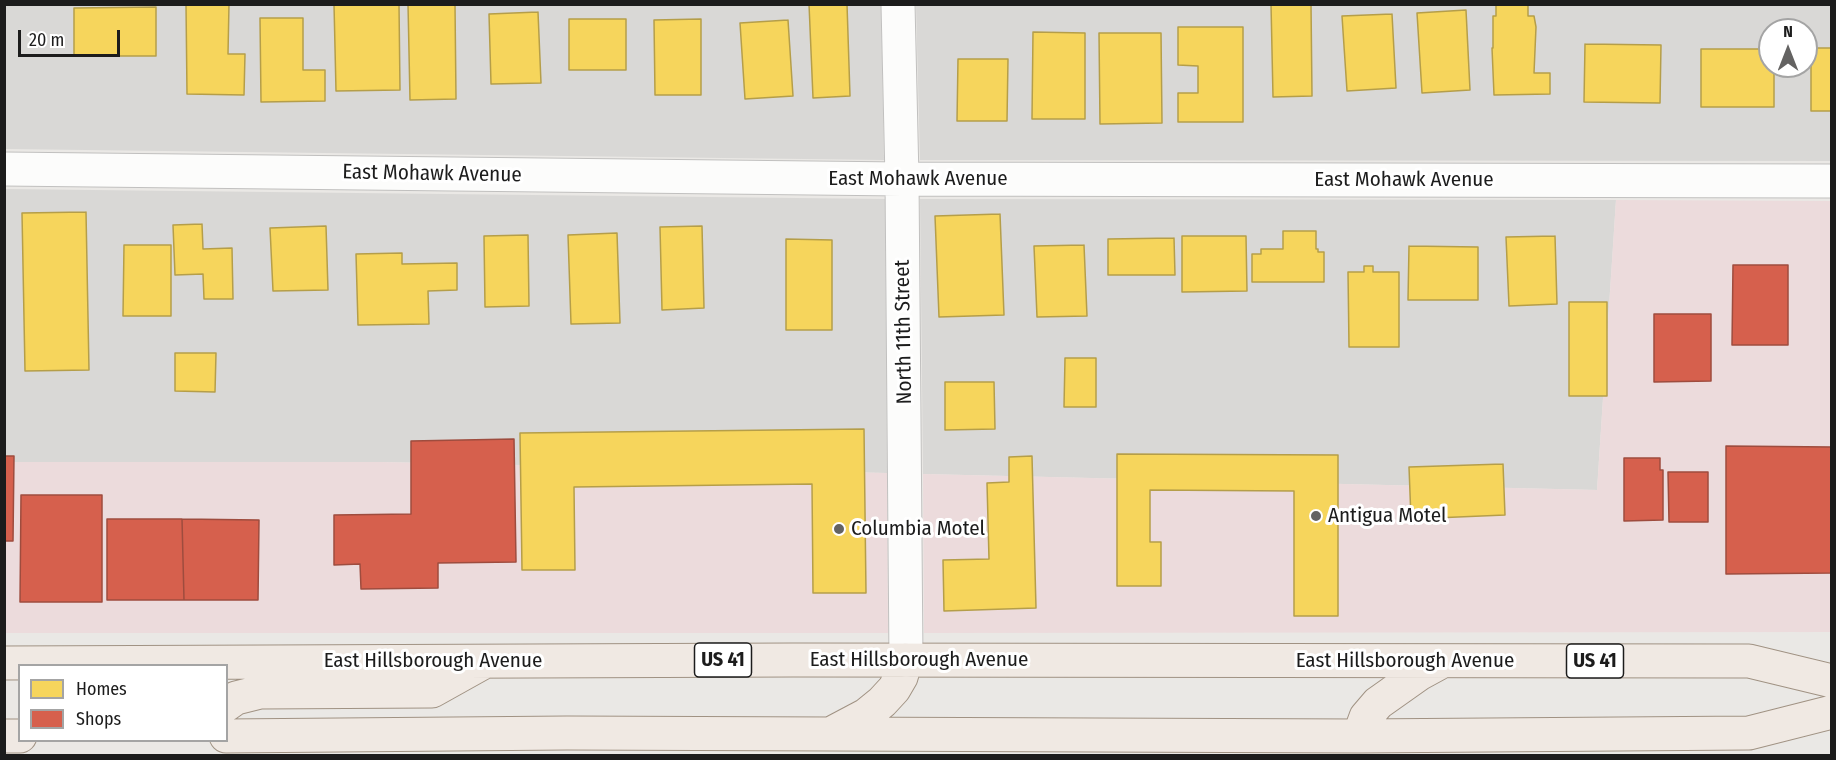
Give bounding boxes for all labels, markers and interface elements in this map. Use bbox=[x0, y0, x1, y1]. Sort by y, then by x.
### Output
scale bar bbox=[21, 18, 123, 56]
north arrow bbox=[1758, 18, 1818, 78]
text: N bbox=[1783, 22, 1793, 41]
text: 20 m bbox=[29, 29, 64, 51]
street label: East Mohawk Avenue bbox=[342, 160, 522, 188]
street label: East Mohawk Avenue bbox=[828, 166, 1008, 192]
street label: East Mohawk Avenue bbox=[1314, 167, 1494, 193]
street label: North 11th Street bbox=[890, 259, 918, 405]
place label: Antigua Motel bbox=[1328, 503, 1447, 529]
marker: Antigua Motel bbox=[1309, 509, 1323, 523]
place label: Columbia Motel bbox=[851, 516, 985, 542]
marker: Columbia Motel bbox=[832, 522, 846, 536]
road number: US 41 bbox=[694, 643, 752, 677]
road number: US 41 bbox=[1566, 644, 1624, 678]
street label: East Hillsborough Avenue bbox=[810, 647, 1028, 673]
street label: East Hillsborough Avenue bbox=[324, 648, 542, 674]
street label: East Hillsborough Avenue bbox=[1296, 648, 1514, 674]
legend bbox=[18, 664, 228, 742]
text: Homes bbox=[76, 678, 127, 700]
text: Shops bbox=[76, 708, 121, 730]

